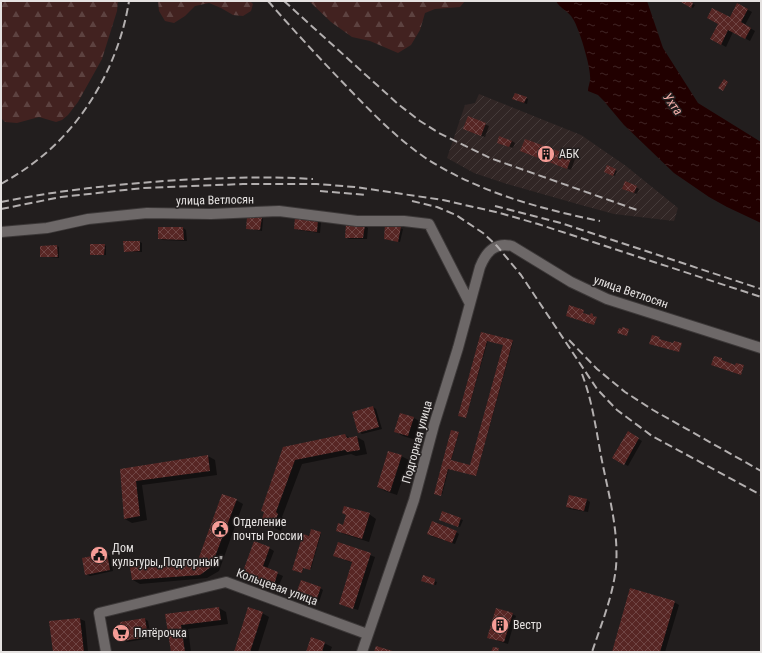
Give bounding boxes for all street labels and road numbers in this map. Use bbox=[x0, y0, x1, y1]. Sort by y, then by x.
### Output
street label: улица Ветлосян bbox=[176, 192, 254, 208]
street label: улица Ветлосян bbox=[592, 273, 670, 311]
street label: Подгорная улица bbox=[399, 399, 435, 485]
street label: Кольцевая улица bbox=[234, 566, 320, 608]

